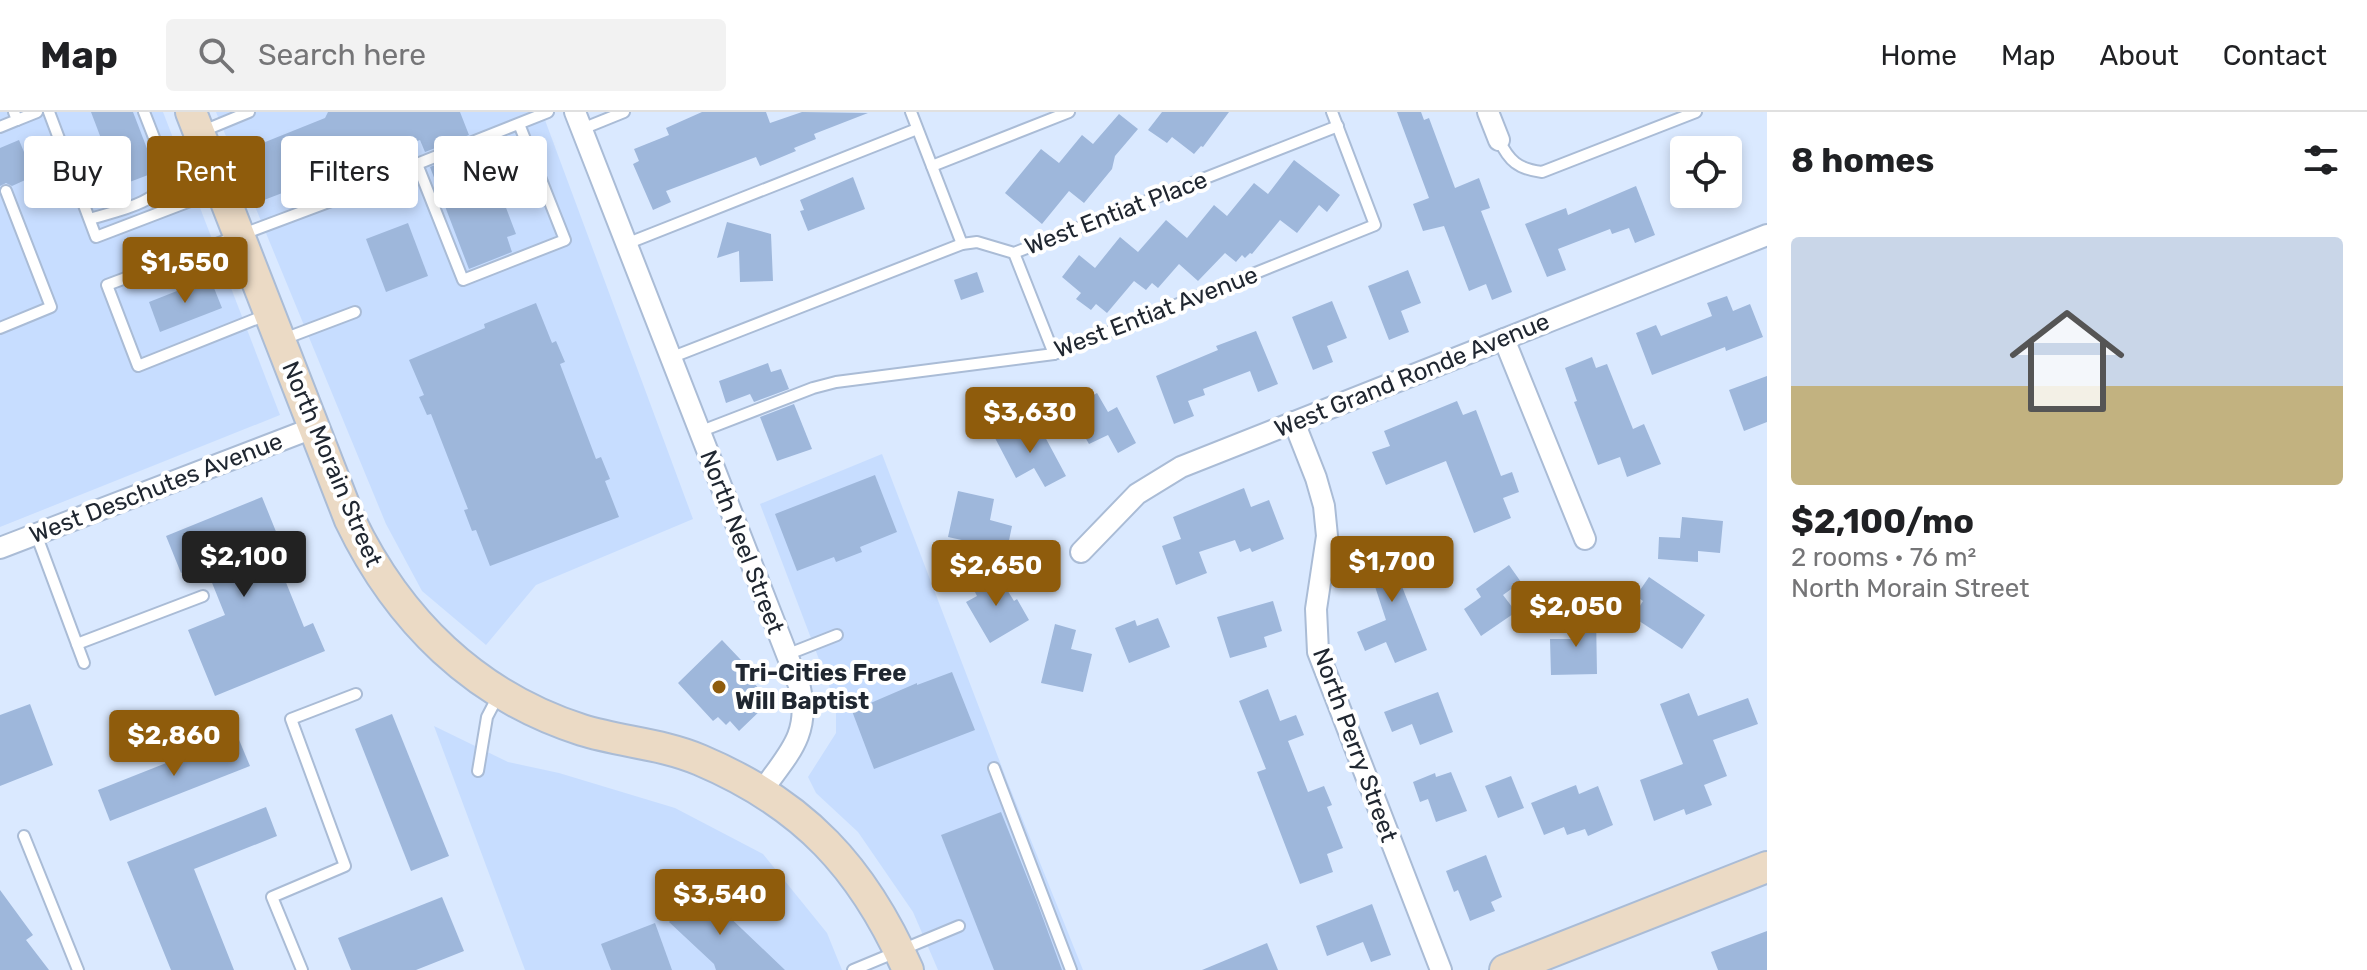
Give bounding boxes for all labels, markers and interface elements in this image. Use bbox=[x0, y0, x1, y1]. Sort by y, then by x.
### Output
search box bbox=[166, 19, 726, 91]
text: Map bbox=[40, 32, 118, 78]
icon: search bbox=[194, 33, 238, 77]
text: Search here bbox=[258, 37, 426, 73]
text: Home bbox=[1880, 39, 1957, 72]
text: Map bbox=[2001, 39, 2055, 72]
text: About bbox=[2099, 39, 2179, 72]
text: Contact bbox=[2223, 39, 2327, 72]
chip: Buy bbox=[24, 136, 131, 208]
chip: Rent bbox=[147, 136, 265, 208]
chip: Filters bbox=[281, 136, 418, 208]
chip: New bbox=[434, 136, 547, 208]
map controls bbox=[1670, 136, 1742, 208]
button: locate bbox=[1670, 136, 1742, 208]
icon: filters bbox=[2299, 138, 2343, 182]
text: 8 homes bbox=[1791, 140, 1934, 181]
street label: West Entiat Place bbox=[1021, 165, 1211, 261]
pin: $1,550 bbox=[120, 237, 250, 305]
text: $1,550 bbox=[141, 247, 229, 278]
street label: West Entiat Avenue bbox=[1050, 260, 1262, 364]
icon: home bbox=[1995, 289, 2139, 433]
street label: West Grand Ronde Avenue bbox=[1271, 307, 1553, 443]
street label: North Morain Street bbox=[276, 357, 388, 571]
pin: $3,630 bbox=[965, 387, 1095, 455]
text: $3,630 bbox=[983, 397, 1077, 428]
street label: West Deschutes Avenue bbox=[26, 427, 286, 549]
street label: North Neel Street bbox=[694, 446, 790, 638]
text: $2,100/mo bbox=[1791, 501, 1974, 542]
pin: $2,100 bbox=[179, 531, 309, 599]
pin: $1,700 bbox=[1327, 536, 1457, 604]
pin: $2,650 bbox=[931, 540, 1061, 608]
text: $2,100 bbox=[200, 541, 288, 572]
text: 2 rooms · 76 m² bbox=[1791, 542, 1976, 573]
text: $1,700 bbox=[1349, 546, 1435, 577]
text: $2,650 bbox=[950, 550, 1042, 581]
text: North Morain Street bbox=[1791, 573, 2029, 604]
pin: $2,050 bbox=[1511, 581, 1641, 649]
text: $2,050 bbox=[1529, 591, 1623, 622]
street label: North Perry Street bbox=[1307, 644, 1403, 846]
place label: Tri-Cities Free Will Baptist bbox=[735, 659, 906, 715]
marker: Tri-Cities Free Will Baptist bbox=[710, 678, 728, 696]
pin: $2,860 bbox=[109, 710, 239, 778]
text: $2,860 bbox=[127, 720, 221, 751]
pin: $3,540 bbox=[655, 869, 785, 937]
text: $3,540 bbox=[673, 879, 767, 910]

